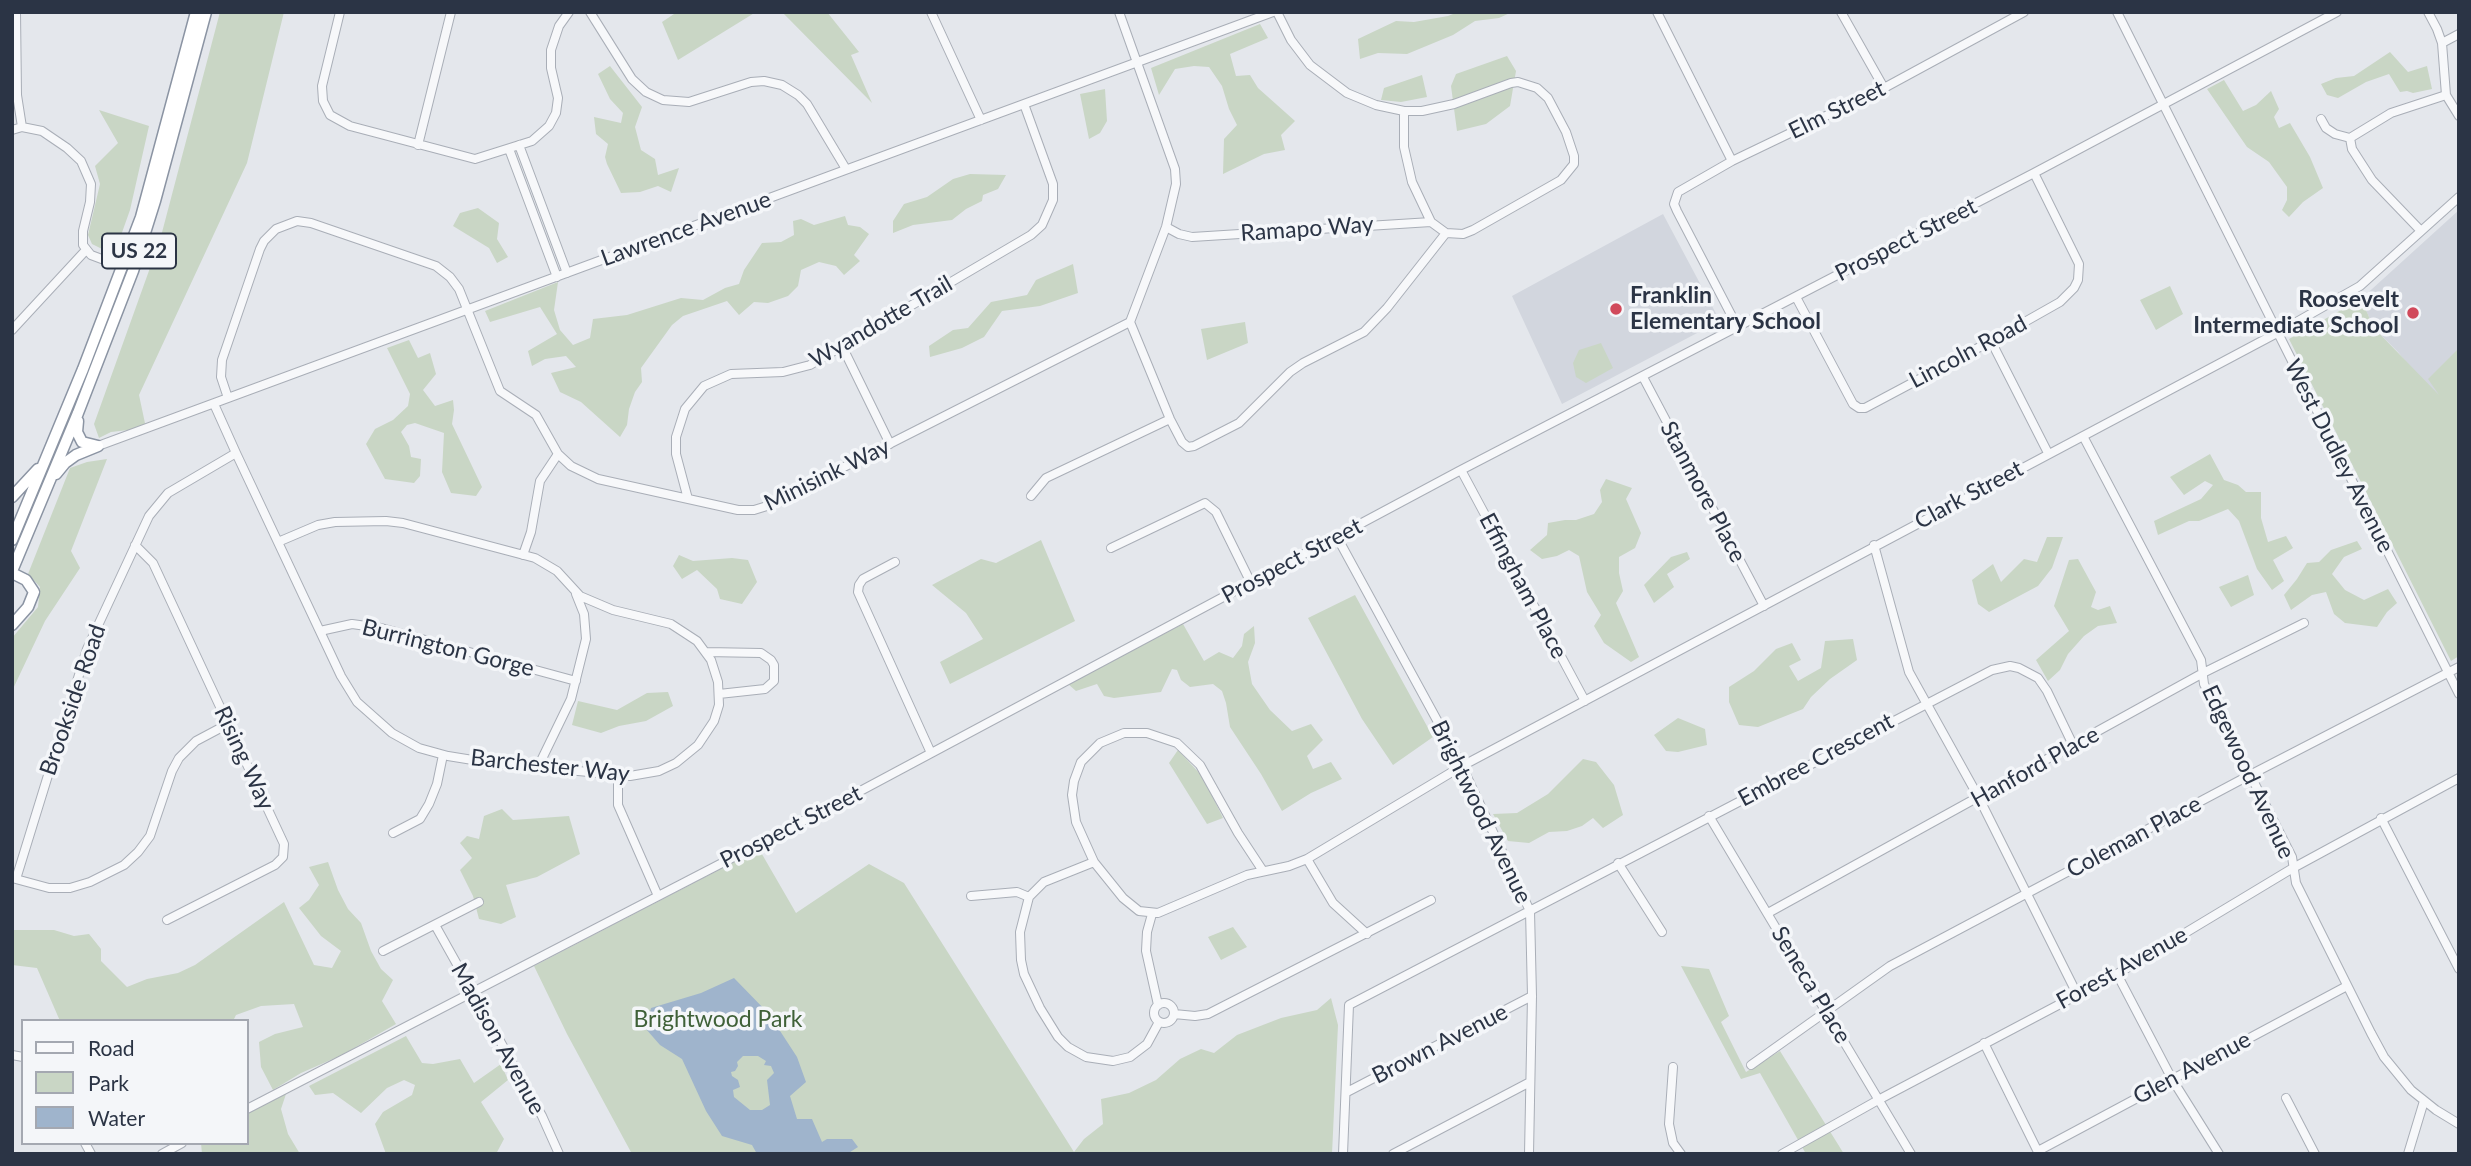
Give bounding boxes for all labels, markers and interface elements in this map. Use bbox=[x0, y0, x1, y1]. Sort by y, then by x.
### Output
street label: Elm Street bbox=[1784, 75, 1890, 145]
street label: Lawrence Avenue bbox=[597, 185, 775, 273]
street label: Prospect Street bbox=[1831, 192, 1981, 288]
street label: Ramapo Way bbox=[1240, 211, 1374, 247]
road number: US 22 bbox=[102, 233, 176, 268]
street label: Wyandotte Trail bbox=[805, 270, 957, 374]
place label: Franklin Elementary School bbox=[1630, 282, 1821, 336]
place label: Roosevelt Intermediate School bbox=[2193, 286, 2399, 340]
marker: Franklin Elementary School bbox=[1608, 301, 1624, 317]
marker: Roosevelt Intermediate School bbox=[2405, 305, 2421, 321]
street label: Lincoln Road bbox=[1905, 310, 2031, 394]
street label: West Dudley Avenue bbox=[2278, 355, 2400, 557]
street label: Stanmore Place bbox=[1654, 417, 1752, 567]
street label: Minisink Way bbox=[760, 433, 894, 517]
street label: Clark Street bbox=[1910, 455, 2028, 535]
street label: Effingham Place bbox=[1473, 509, 1573, 663]
street label: Prospect Street bbox=[1217, 512, 1367, 610]
street label: Burrington Gorge bbox=[359, 613, 537, 683]
street label: Brookside Road bbox=[34, 621, 112, 779]
street label: Edgewood Avenue bbox=[2196, 681, 2300, 863]
street label: Rising Way bbox=[208, 702, 280, 814]
street label: Embree Crescent bbox=[1734, 707, 1898, 813]
street label: Brightwood Avenue bbox=[1425, 716, 1537, 908]
street label: Hanford Place bbox=[1966, 720, 2104, 814]
street label: Barchester Way bbox=[469, 744, 631, 788]
street label: Prospect Street bbox=[716, 779, 866, 875]
street label: Coleman Place bbox=[2062, 790, 2206, 884]
street label: Forest Avenue bbox=[2052, 921, 2192, 1015]
street label: Seneca Place bbox=[1765, 922, 1857, 1048]
street label: Madison Avenue bbox=[445, 959, 551, 1119]
street label: Brown Avenue bbox=[1368, 998, 1512, 1090]
park label: Brightwood Park bbox=[633, 1006, 803, 1034]
legend bbox=[21, 1019, 248, 1145]
street label: Glen Avenue bbox=[2129, 1026, 2255, 1110]
text: Road bbox=[88, 1035, 135, 1060]
text: Park bbox=[88, 1070, 129, 1095]
text: Water bbox=[88, 1105, 145, 1130]

